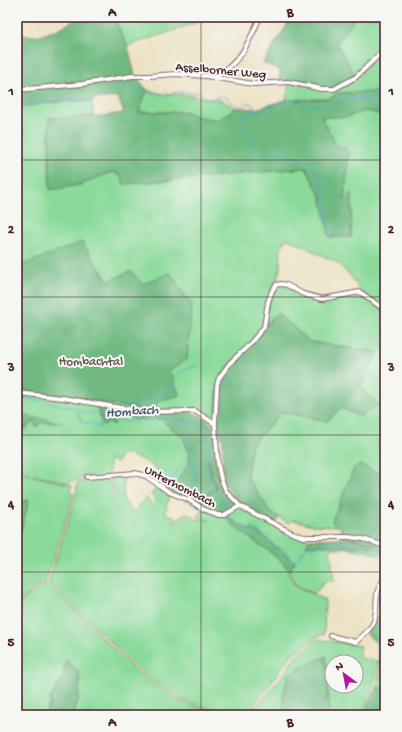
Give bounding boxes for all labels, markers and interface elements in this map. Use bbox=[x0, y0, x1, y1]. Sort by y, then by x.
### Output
text: A bbox=[107, 6, 117, 21]
text: B bbox=[286, 6, 295, 21]
street label: Asselborner Weg bbox=[175, 60, 267, 83]
text: 1 bbox=[7, 85, 14, 100]
text: 1 bbox=[387, 85, 394, 100]
text: 2 bbox=[8, 223, 15, 238]
text: 2 bbox=[388, 223, 395, 238]
park label: Hombachtal bbox=[59, 355, 123, 370]
text: 3 bbox=[7, 361, 15, 376]
text: 3 bbox=[387, 361, 395, 376]
water label: Hombach bbox=[105, 402, 159, 423]
street label: Unterhombach bbox=[141, 463, 218, 512]
text: 4 bbox=[7, 498, 15, 513]
text: 4 bbox=[387, 498, 395, 513]
text: 5 bbox=[8, 636, 15, 651]
text: 5 bbox=[388, 636, 395, 651]
north arrow bbox=[324, 654, 364, 694]
text: N bbox=[334, 660, 346, 674]
text: A bbox=[107, 716, 117, 731]
text: B bbox=[286, 716, 295, 731]

